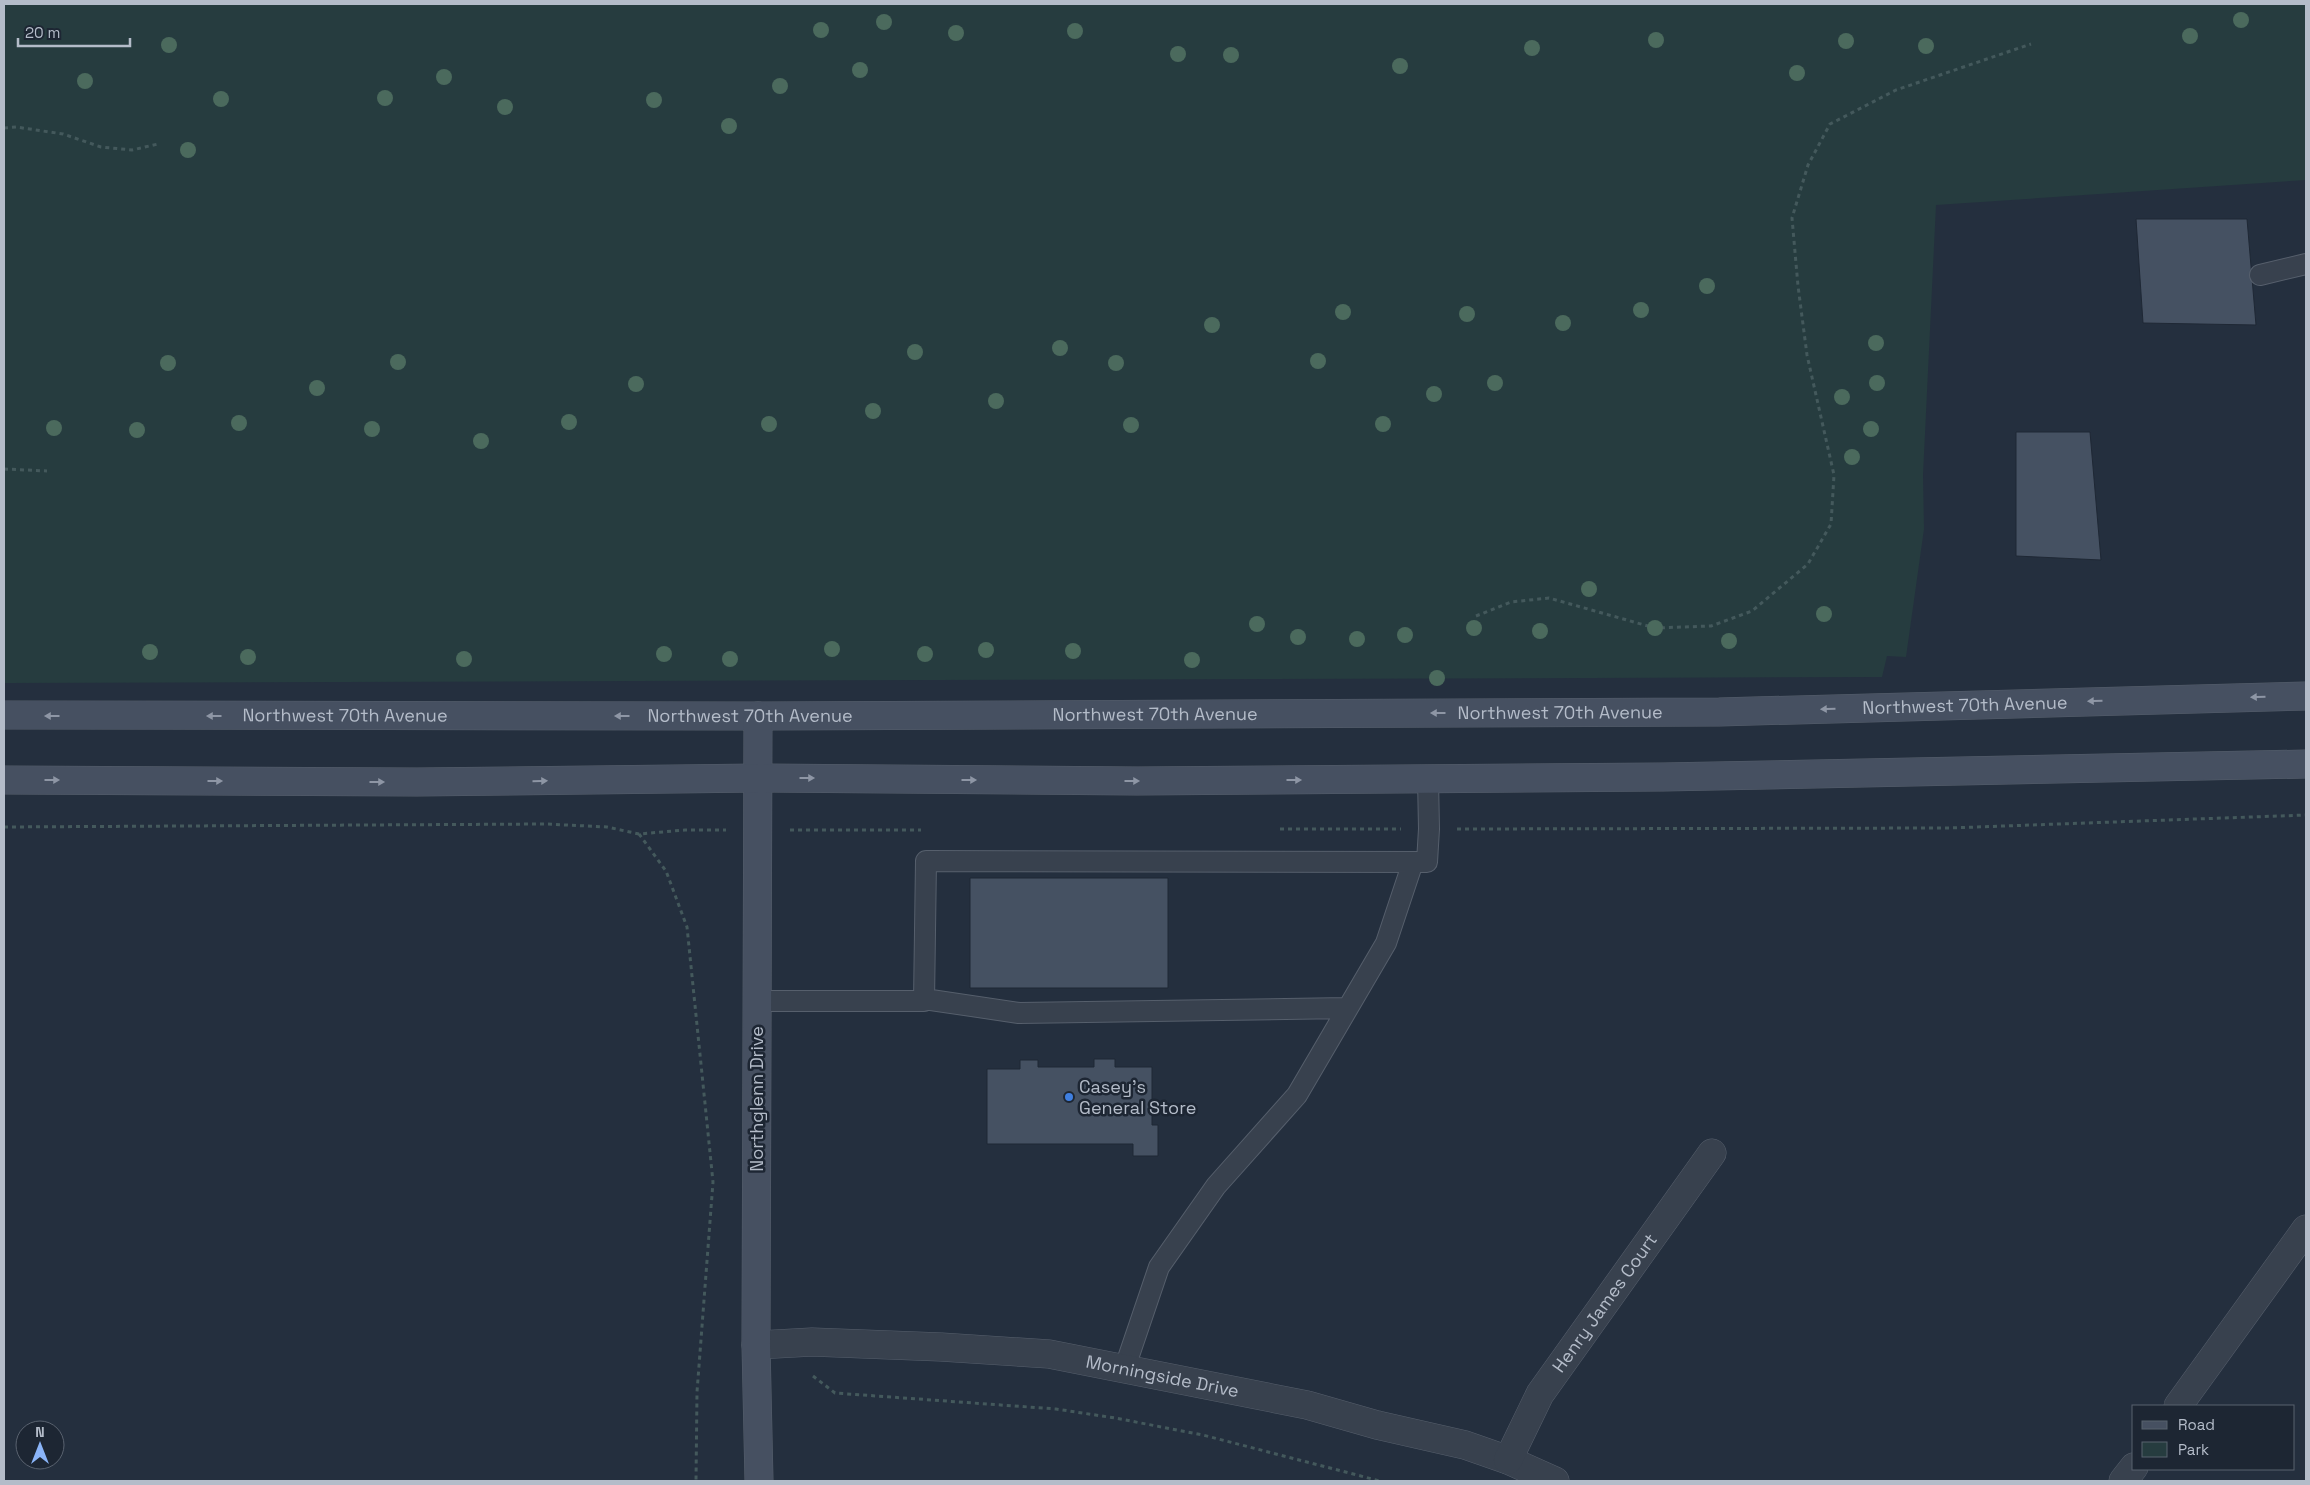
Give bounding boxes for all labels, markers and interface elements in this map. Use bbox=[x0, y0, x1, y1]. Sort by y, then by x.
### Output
scale bar bbox=[18, 15, 130, 47]
text: 20 m bbox=[25, 23, 60, 42]
street label: Northwest 70th Avenue bbox=[1862, 691, 2068, 719]
one-way arrow bbox=[2249, 693, 2265, 701]
one-way arrow bbox=[2087, 698, 2103, 706]
street label: Northwest 70th Avenue bbox=[1457, 700, 1663, 724]
street label: Northwest 70th Avenue bbox=[1052, 702, 1258, 726]
street label: Northwest 70th Avenue bbox=[242, 703, 448, 727]
street label: Northwest 70th Avenue bbox=[647, 704, 853, 727]
one-way arrow bbox=[1819, 705, 1835, 713]
one-way arrow bbox=[1429, 709, 1445, 717]
one-way arrow bbox=[44, 712, 60, 720]
one-way arrow bbox=[206, 712, 222, 720]
one-way arrow bbox=[614, 712, 630, 720]
one-way arrow bbox=[799, 774, 815, 782]
one-way arrow bbox=[45, 776, 61, 784]
one-way arrow bbox=[962, 776, 978, 784]
one-way arrow bbox=[1287, 776, 1303, 784]
one-way arrow bbox=[207, 777, 223, 785]
one-way arrow bbox=[532, 777, 548, 785]
one-way arrow bbox=[1124, 777, 1140, 785]
one-way arrow bbox=[370, 778, 386, 786]
street label: Northglenn Drive bbox=[745, 1026, 768, 1172]
place label: Casey's General Store bbox=[1079, 1075, 1196, 1119]
marker: Casey's General Store bbox=[1063, 1091, 1075, 1103]
street label: Henry James Court bbox=[1547, 1229, 1662, 1377]
street label: Morningside Drive bbox=[1084, 1350, 1241, 1402]
legend bbox=[2132, 1405, 2295, 1470]
text: Road bbox=[2178, 1415, 2215, 1434]
north arrow bbox=[15, 1420, 65, 1470]
text: N bbox=[35, 1423, 45, 1441]
text: Park bbox=[2178, 1440, 2209, 1459]

